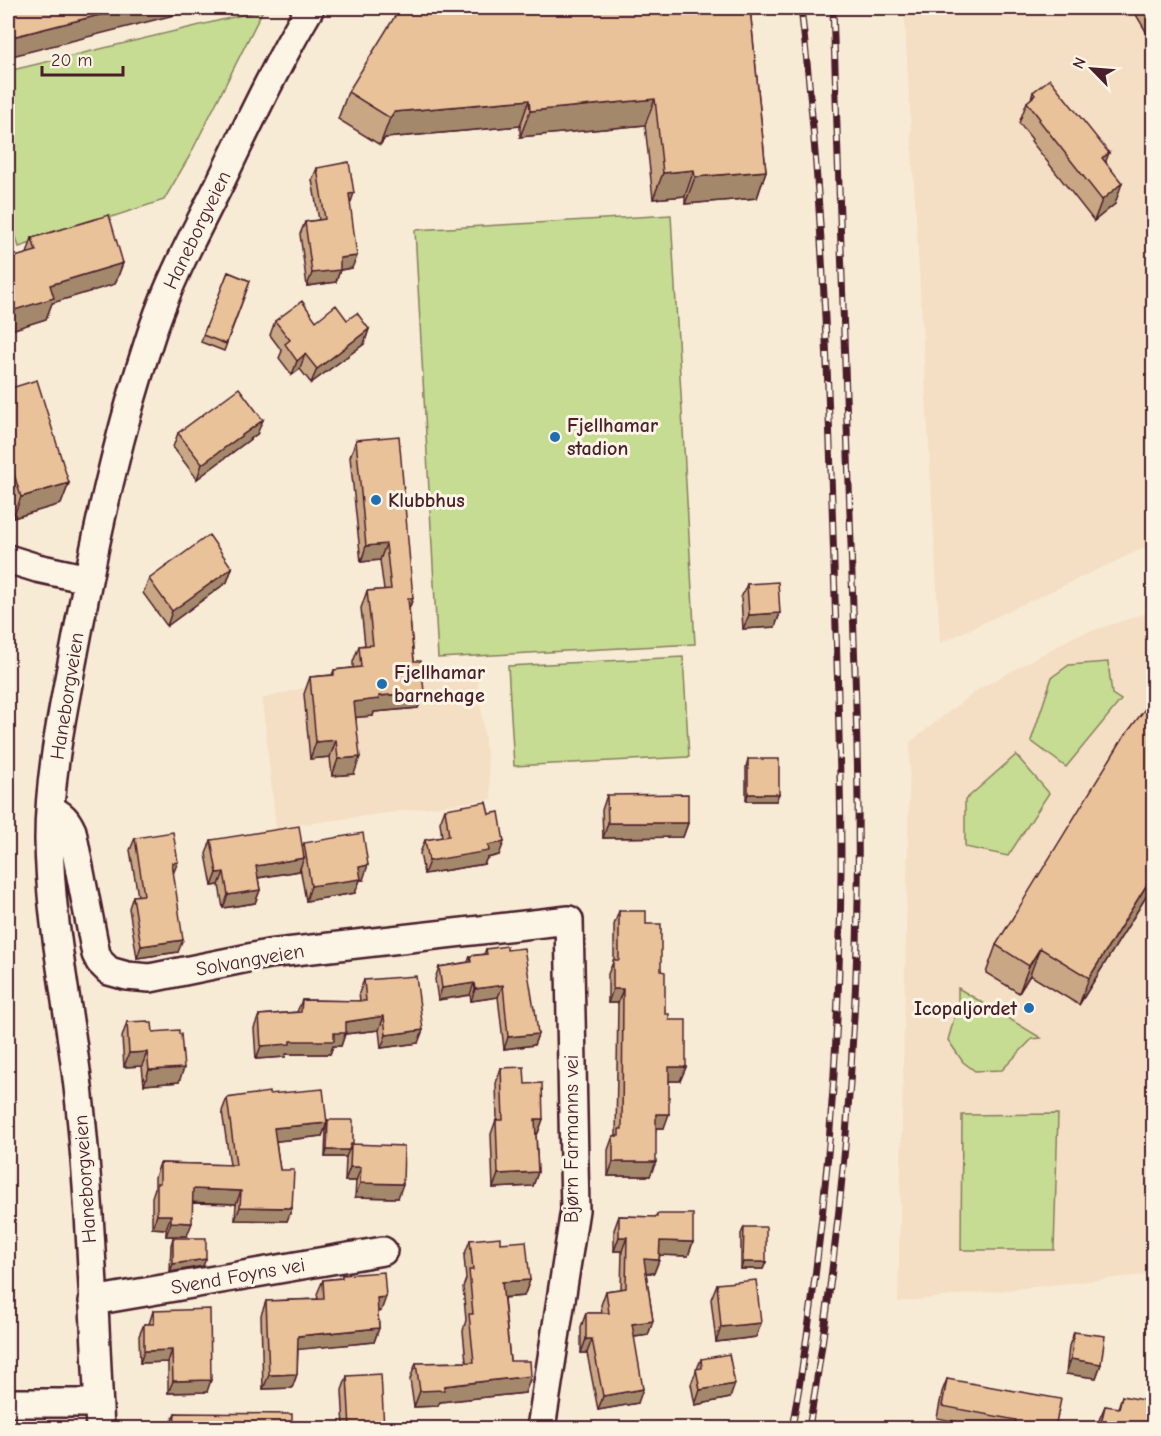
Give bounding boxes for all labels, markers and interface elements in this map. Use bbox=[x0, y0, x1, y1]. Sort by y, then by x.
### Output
scale bar bbox=[42, 39, 123, 77]
north arrow bbox=[1062, 39, 1122, 99]
text: 20 m bbox=[51, 50, 92, 71]
text: N bbox=[1069, 55, 1090, 72]
street label: Haneborgveien bbox=[158, 167, 236, 293]
place label: Fjellhamar stadion bbox=[567, 414, 658, 460]
marker: Fjellhamar stadion bbox=[548, 430, 562, 444]
place label: Klubbhus bbox=[388, 489, 465, 512]
marker: Klubbhus bbox=[369, 493, 383, 507]
street label: Haneborgveien bbox=[46, 631, 88, 761]
place label: Fjellhamar barnehage bbox=[394, 661, 485, 707]
marker: Fjellhamar barnehage bbox=[375, 677, 389, 691]
street label: Solvangveien bbox=[194, 939, 306, 981]
place label: Icopaljordet bbox=[914, 997, 1017, 1020]
marker: Icopaljordet bbox=[1022, 1001, 1036, 1015]
street label: Bjørn Farmanns vei bbox=[560, 1055, 583, 1223]
street label: Haneborgveien bbox=[69, 1114, 101, 1244]
street label: Svend Foyns vei bbox=[169, 1253, 307, 1299]

